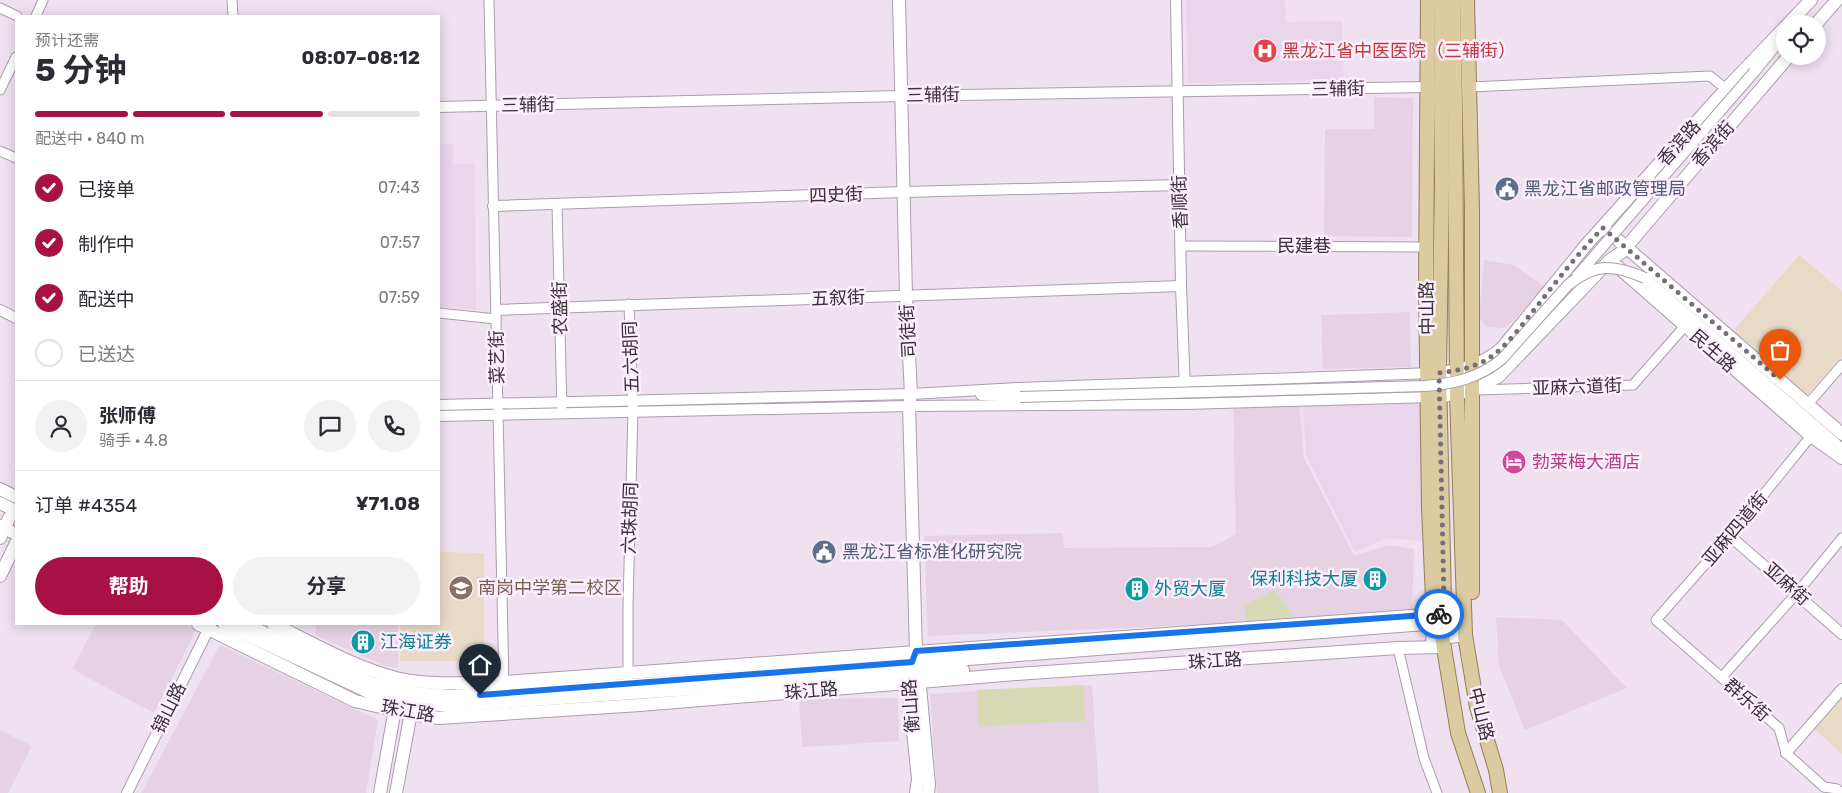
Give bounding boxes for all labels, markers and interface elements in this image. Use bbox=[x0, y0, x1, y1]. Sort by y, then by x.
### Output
map controls bbox=[1776, 15, 1826, 65]
button: locate bbox=[1776, 15, 1826, 65]
text: 预计还需 bbox=[35, 31, 99, 50]
hospital icon: 黑龙江省中医医院（三辅街） bbox=[1252, 38, 1278, 64]
place label: 黑龙江省中医医院（三辅街） bbox=[1282, 40, 1516, 62]
text: 08:07–08:12 bbox=[301, 46, 420, 69]
text: 5 分钟 bbox=[35, 51, 127, 89]
street label: 三辅街 bbox=[1311, 78, 1365, 100]
street label: 三辅街 bbox=[906, 84, 960, 106]
street label: 三辅街 bbox=[501, 94, 555, 116]
street label: 香滨路 bbox=[1653, 116, 1705, 170]
street label: 香滨街 bbox=[1687, 116, 1739, 172]
text: 配送中 · 840 m bbox=[35, 129, 145, 148]
icon: check bbox=[35, 174, 63, 202]
street label: 香顺街 bbox=[1168, 175, 1192, 229]
public building icon: 黑龙江省邮政管理局 bbox=[1494, 176, 1520, 202]
text: 已接单 bbox=[78, 178, 135, 201]
text: 07:43 bbox=[378, 178, 420, 197]
place label: 黑龙江省邮政管理局 bbox=[1524, 178, 1686, 200]
street label: 四史街 bbox=[809, 183, 863, 207]
icon: check bbox=[35, 229, 63, 257]
text: 制作中 bbox=[78, 233, 135, 256]
text: 07:57 bbox=[380, 233, 420, 252]
street label: 民建巷 bbox=[1277, 235, 1331, 257]
street label: 农盛街 bbox=[549, 281, 571, 335]
street label: 中山路 bbox=[1416, 281, 1438, 335]
icon: check bbox=[35, 284, 63, 312]
street label: 五叙街 bbox=[811, 286, 865, 310]
text: 配送中 bbox=[78, 288, 135, 311]
text: 07:59 bbox=[379, 288, 420, 307]
street label: 司徒街 bbox=[896, 303, 920, 359]
street label: 五六胡同 bbox=[619, 321, 643, 393]
street label: 民生路 bbox=[1685, 325, 1741, 377]
pin bbox=[1759, 329, 1801, 380]
street label: 菜艺街 bbox=[486, 330, 508, 384]
icon: bag bbox=[1766, 336, 1794, 364]
text: 已送达 bbox=[78, 343, 135, 366]
street label: 亚麻六道街 bbox=[1532, 374, 1622, 400]
button: person bbox=[35, 400, 87, 452]
button: chat bbox=[304, 400, 356, 452]
button: phone bbox=[368, 400, 420, 452]
text: 张师傅 bbox=[99, 404, 156, 427]
text: 骑手 · 4.8 bbox=[99, 431, 168, 450]
hotel icon: 勃莱梅大酒店 bbox=[1501, 449, 1527, 475]
place label: 勃莱梅大酒店 bbox=[1532, 451, 1640, 473]
street label: 六珠胡同 bbox=[618, 482, 642, 554]
street label: 亚麻四道街 bbox=[1698, 487, 1772, 571]
text: ¥71.08 bbox=[356, 492, 420, 515]
text: 订单 #4354 bbox=[35, 494, 137, 517]
public building icon: 黑龙江省标准化研究院 bbox=[811, 539, 837, 565]
place label: 黑龙江省标准化研究院 bbox=[842, 541, 1022, 563]
button: 帮助 bbox=[35, 557, 223, 615]
button: 分享 bbox=[233, 557, 420, 615]
street label: 亚麻街 bbox=[1759, 558, 1815, 610]
building icon: 保利科技大厦 bbox=[1362, 566, 1388, 592]
place label: 保利科技大厦 bbox=[1250, 568, 1358, 590]
school or university icon: 南岗中学第二校区 bbox=[448, 575, 474, 601]
building icon: 外贸大厦 bbox=[1124, 576, 1150, 602]
place label: 南岗中学第二校区 bbox=[478, 577, 622, 599]
place label: 外贸大厦 bbox=[1154, 578, 1226, 600]
courier bbox=[1414, 589, 1464, 639]
icon: bike bbox=[1425, 600, 1453, 628]
building icon: 江海证券 bbox=[350, 629, 376, 655]
place label: 江海证券 bbox=[380, 631, 452, 653]
pin bbox=[459, 644, 501, 695]
street label: 珠江路 bbox=[1187, 648, 1243, 674]
icon: home bbox=[466, 651, 494, 679]
street label: 群乐街 bbox=[1719, 674, 1775, 726]
street label: 珠江路 bbox=[783, 678, 839, 704]
street label: 衡山路 bbox=[898, 678, 924, 734]
street label: 锦山路 bbox=[147, 679, 191, 737]
street label: 中山路 bbox=[1464, 685, 1498, 743]
street label: 珠江路 bbox=[380, 695, 436, 727]

